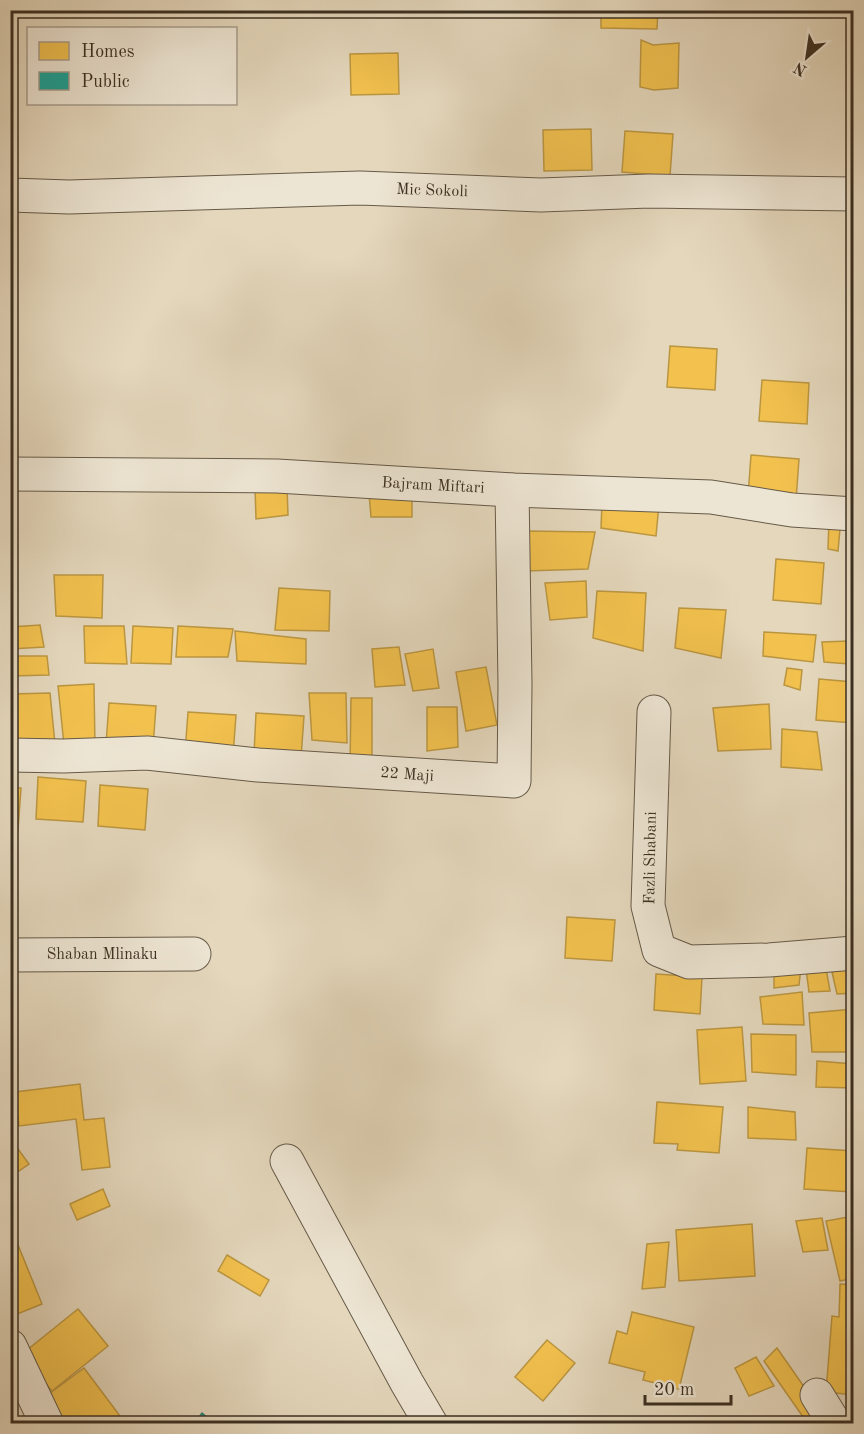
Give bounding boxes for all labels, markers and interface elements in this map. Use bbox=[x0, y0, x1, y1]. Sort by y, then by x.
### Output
legend bbox=[27, 27, 237, 105]
north arrow bbox=[777, 27, 837, 87]
text: Homes bbox=[81, 43, 135, 61]
text: N bbox=[791, 58, 810, 78]
text: Public bbox=[81, 73, 130, 91]
street label: Mic Sokoli bbox=[396, 182, 468, 200]
street label: Bajram Miftari bbox=[381, 475, 485, 497]
street label: 22 Maji bbox=[380, 765, 434, 785]
street label: Fazli Shabani bbox=[642, 811, 660, 905]
street label: Shaban Mlinaku bbox=[46, 947, 158, 963]
scale bar bbox=[645, 1368, 730, 1406]
text: 20 m bbox=[654, 1381, 694, 1399]

